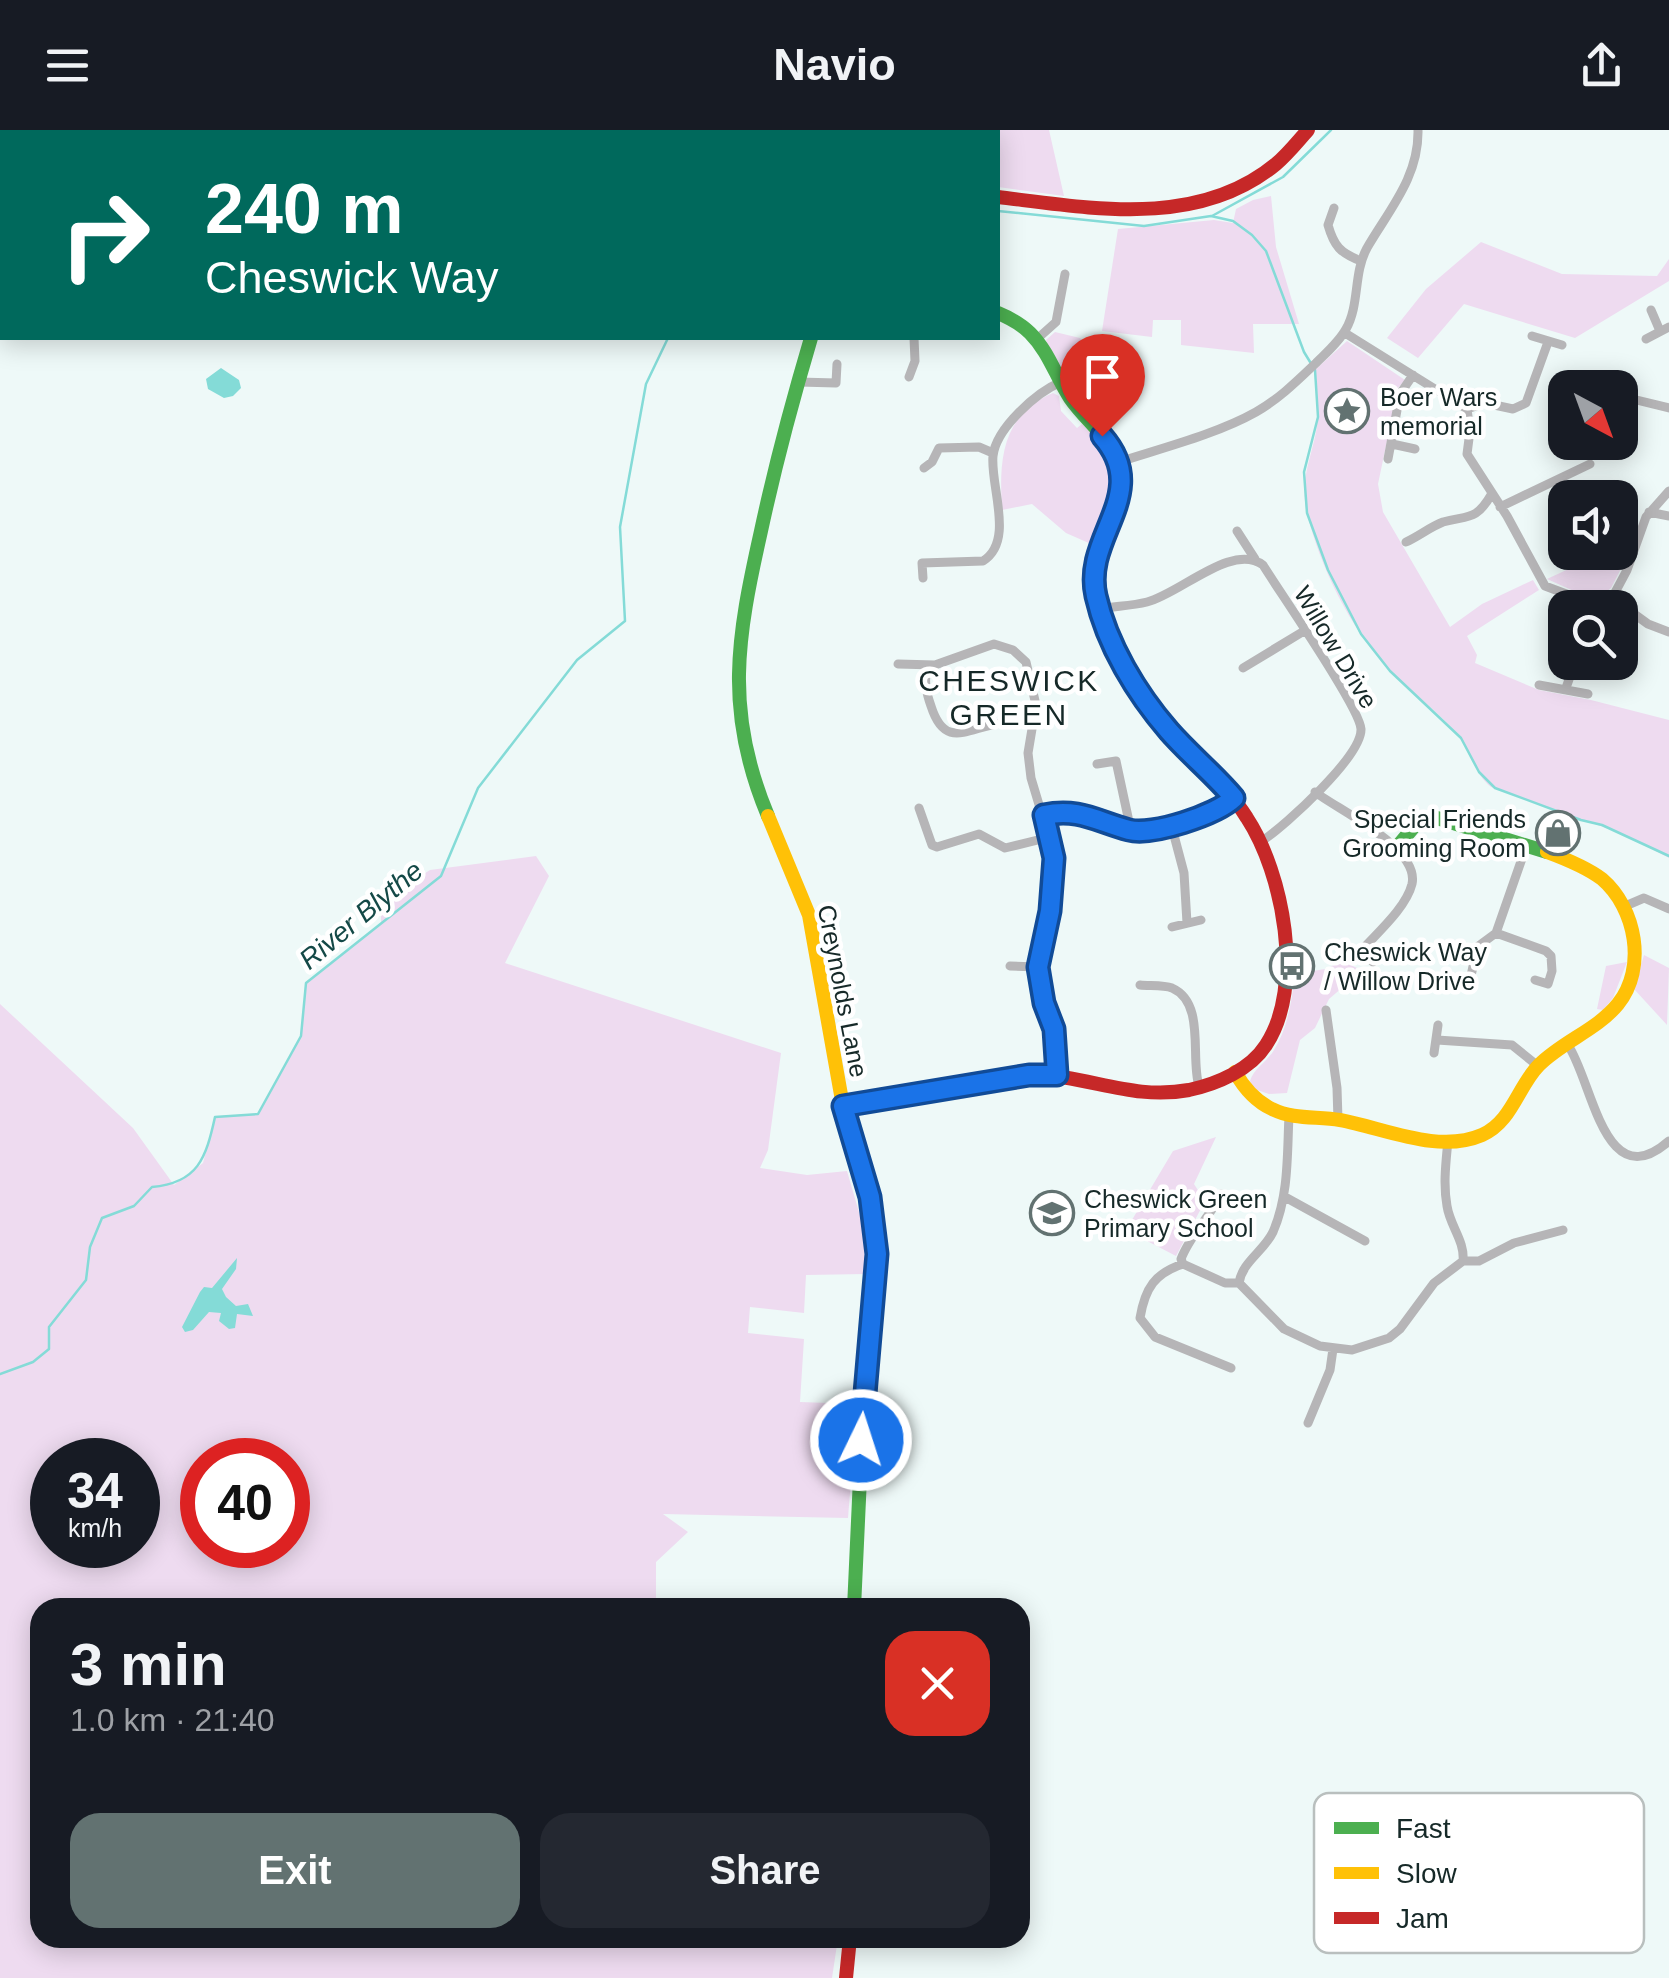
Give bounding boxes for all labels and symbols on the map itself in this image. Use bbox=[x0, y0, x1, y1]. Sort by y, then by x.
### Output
pin bbox=[1060, 334, 1145, 437]
north arrow bbox=[1548, 370, 1638, 460]
place label: Boer Wars memorial bbox=[1380, 383, 1497, 440]
place icon: Boer Wars memorial bbox=[1324, 388, 1370, 434]
street label: Willow Drive bbox=[1289, 581, 1383, 713]
district label: CHESWICK GREEN bbox=[918, 664, 1100, 731]
place label: Special Friends Grooming Room bbox=[1343, 805, 1526, 862]
shop icon: Special Friends Grooming Room bbox=[1535, 810, 1581, 856]
water label: River Blythe bbox=[293, 855, 429, 975]
street label: Creynolds Lane bbox=[813, 902, 873, 1080]
place label: Cheswick Way / Willow Drive bbox=[1324, 938, 1487, 995]
bus stop icon: Cheswick Way / Willow Drive bbox=[1269, 943, 1315, 989]
place label: Cheswick Green Primary School bbox=[1084, 1185, 1267, 1242]
school or university icon: Cheswick Green Primary School bbox=[1029, 1190, 1075, 1236]
position arrow bbox=[809, 1388, 913, 1492]
speed limit sign: 40 bbox=[180, 1438, 310, 1568]
legend bbox=[1314, 1793, 1644, 1953]
text: Fast bbox=[1396, 1813, 1451, 1844]
text: Slow bbox=[1396, 1858, 1457, 1889]
text: Jam bbox=[1396, 1903, 1449, 1934]

